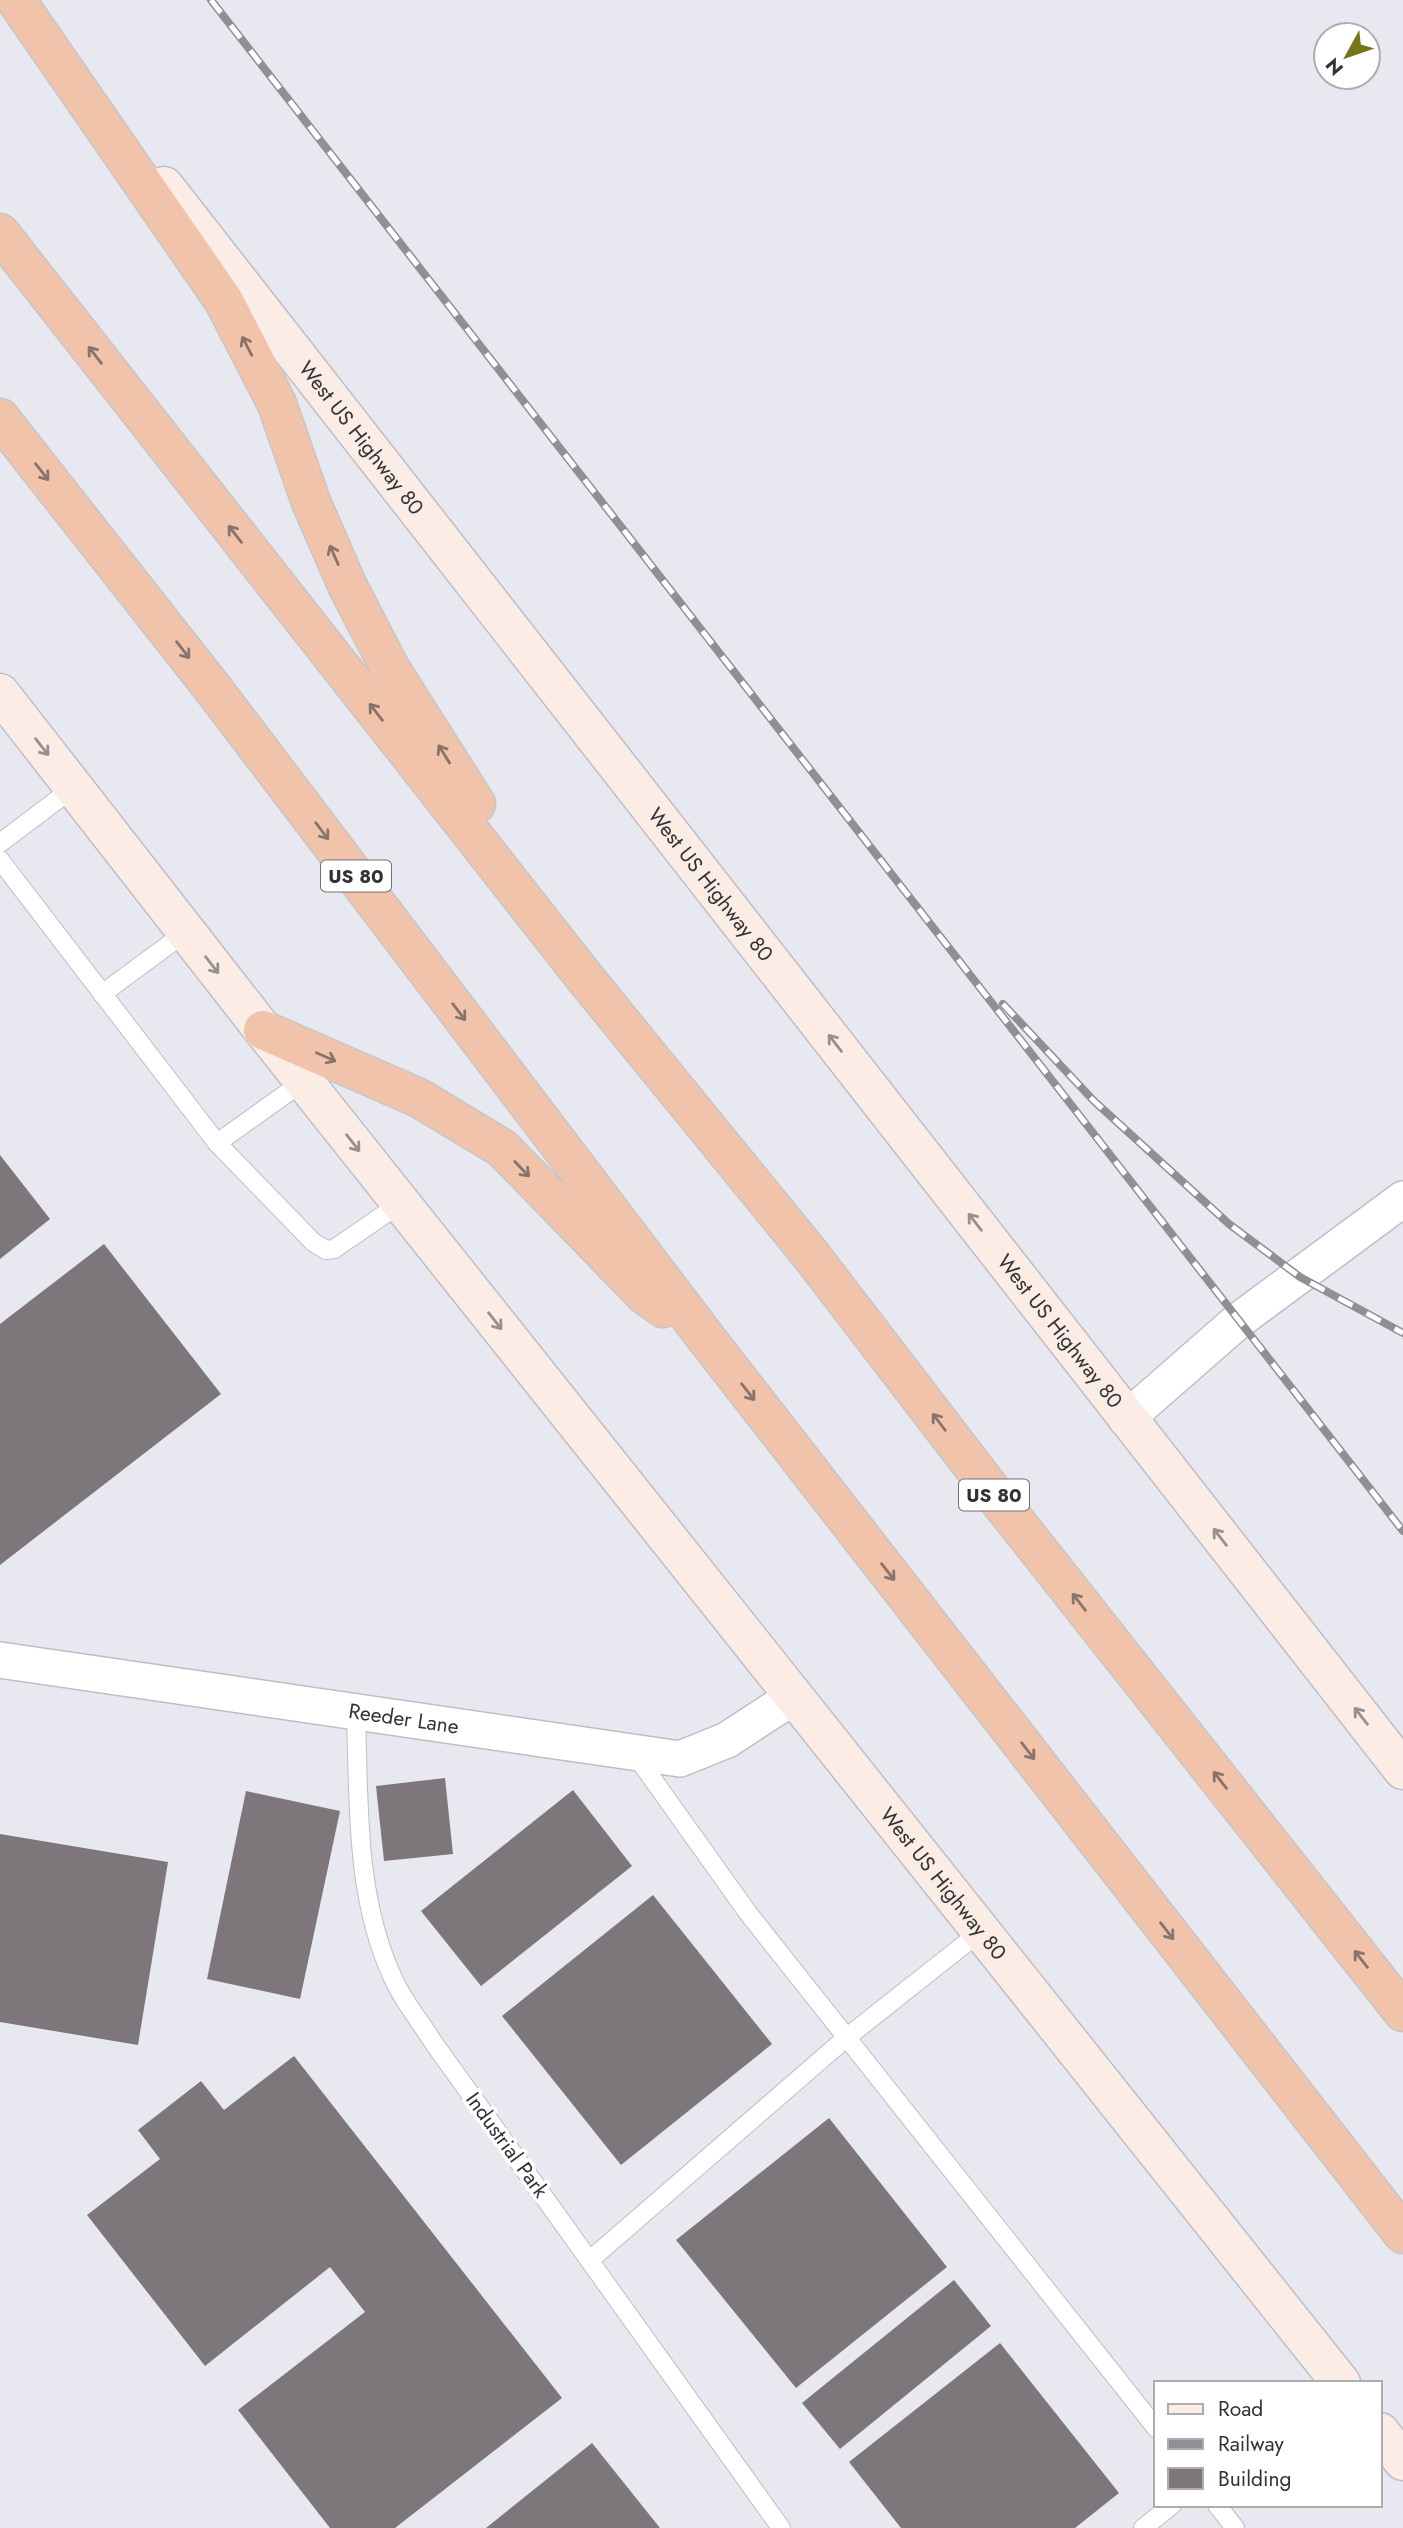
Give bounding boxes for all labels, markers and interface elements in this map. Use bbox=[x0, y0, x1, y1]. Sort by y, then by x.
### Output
north arrow bbox=[1312, 21, 1382, 91]
text: N bbox=[1319, 52, 1350, 81]
one-way arrow bbox=[240, 336, 253, 357]
one-way arrow bbox=[87, 346, 102, 364]
street label: West US Highway 80 bbox=[291, 355, 431, 521]
one-way arrow bbox=[35, 462, 50, 481]
one-way arrow bbox=[228, 525, 243, 543]
one-way arrow bbox=[327, 545, 340, 567]
one-way arrow bbox=[176, 641, 191, 659]
one-way arrow bbox=[368, 704, 383, 722]
one-way arrow bbox=[34, 738, 49, 756]
one-way arrow bbox=[437, 745, 452, 764]
street label: West US Highway 80 bbox=[641, 801, 780, 968]
one-way arrow bbox=[314, 821, 329, 840]
road number: US 80 bbox=[321, 860, 391, 891]
one-way arrow bbox=[204, 955, 219, 974]
one-way arrow bbox=[452, 1003, 467, 1021]
one-way arrow bbox=[828, 1034, 843, 1052]
one-way arrow bbox=[314, 1052, 336, 1065]
one-way arrow bbox=[346, 1134, 361, 1152]
one-way arrow bbox=[513, 1160, 530, 1177]
one-way arrow bbox=[968, 1213, 983, 1232]
street label: West US Highway 80 bbox=[990, 1248, 1130, 1415]
one-way arrow bbox=[487, 1312, 503, 1330]
one-way arrow bbox=[741, 1382, 756, 1401]
one-way arrow bbox=[931, 1414, 946, 1432]
road number: US 80 bbox=[959, 1480, 1029, 1511]
one-way arrow bbox=[1212, 1529, 1227, 1547]
one-way arrow bbox=[881, 1562, 896, 1580]
one-way arrow bbox=[1071, 1593, 1086, 1611]
street label: Reeder Lane bbox=[347, 1696, 461, 1742]
one-way arrow bbox=[1353, 1707, 1368, 1726]
one-way arrow bbox=[1020, 1741, 1035, 1760]
one-way arrow bbox=[1212, 1772, 1227, 1790]
street label: West US Highway 80 bbox=[873, 1801, 1014, 1967]
one-way arrow bbox=[1160, 1921, 1175, 1939]
one-way arrow bbox=[1353, 1950, 1368, 1968]
street label: Industrial Park bbox=[458, 2086, 556, 2205]
legend bbox=[1154, 2381, 1382, 2507]
text: Road bbox=[1218, 2394, 1263, 2424]
text: Railway bbox=[1218, 2429, 1284, 2459]
text: Building bbox=[1218, 2464, 1291, 2494]

